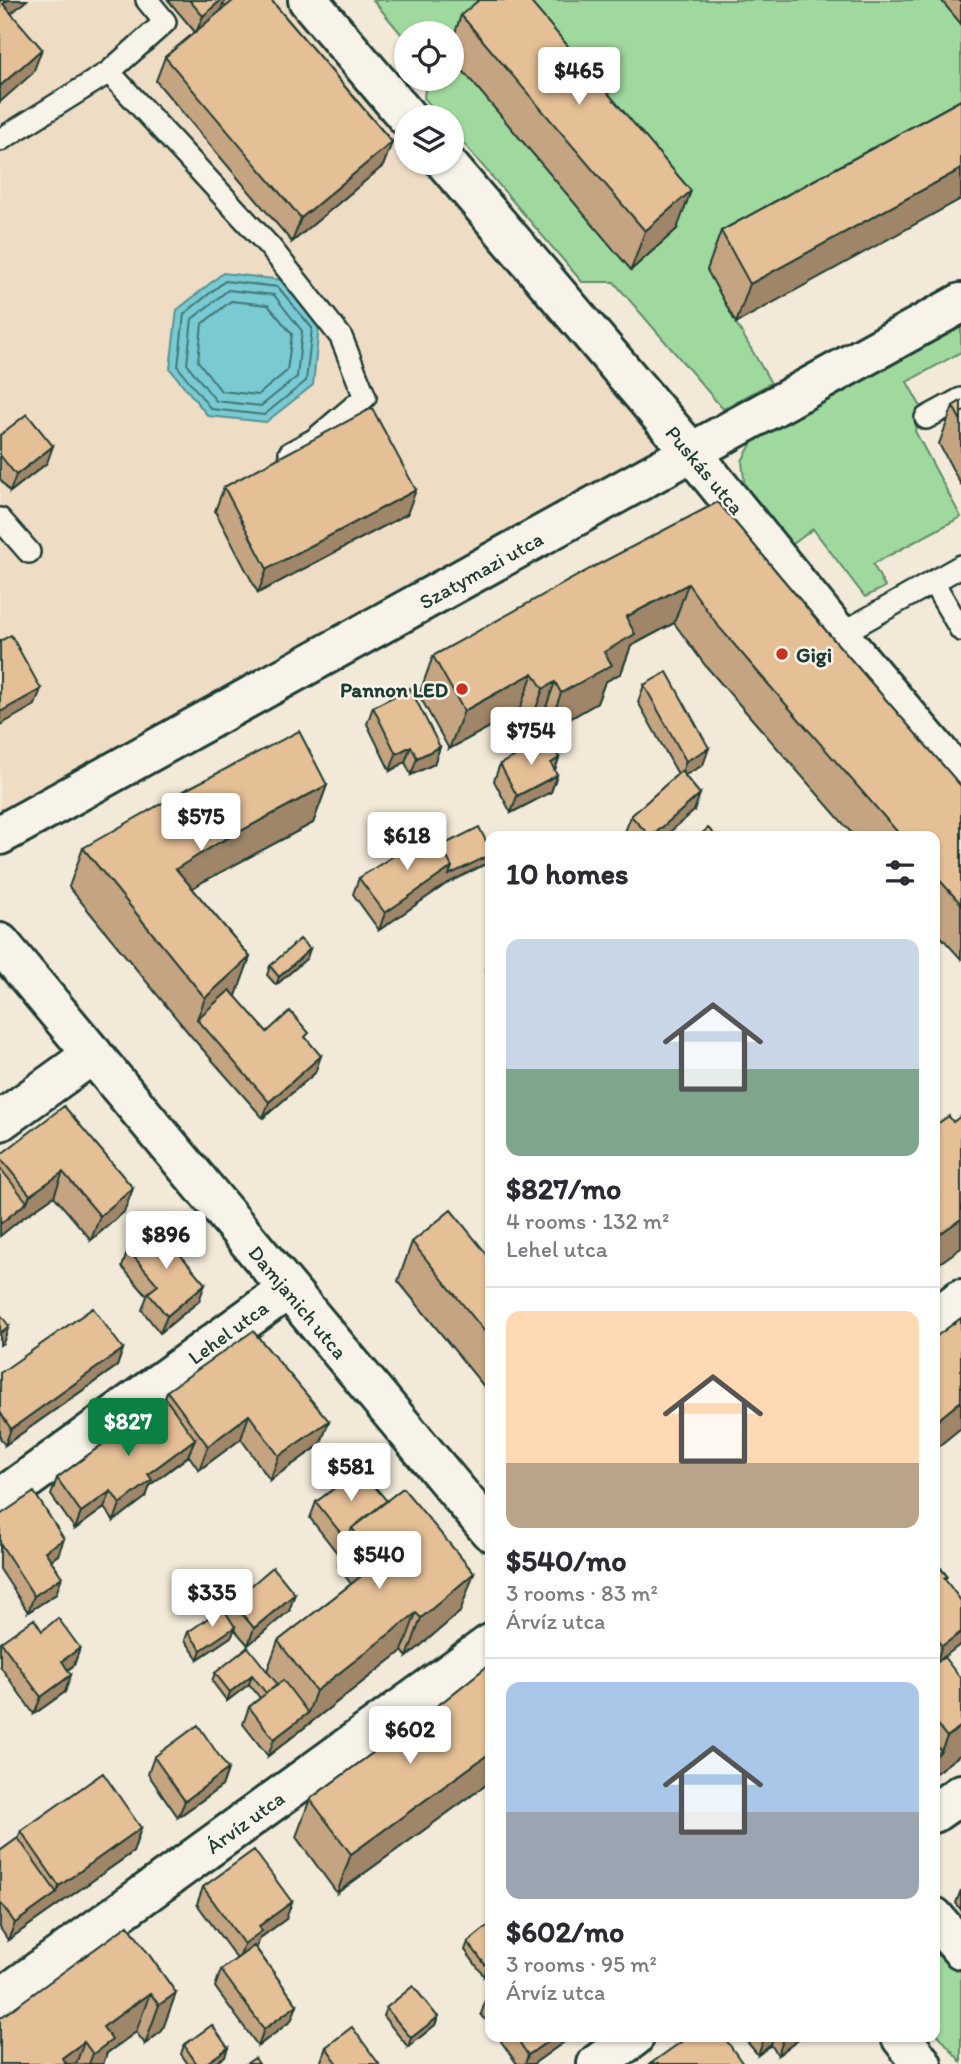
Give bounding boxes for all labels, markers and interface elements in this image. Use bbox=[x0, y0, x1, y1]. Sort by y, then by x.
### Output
map controls bbox=[394, 21, 464, 175]
button: locate bbox=[394, 21, 464, 91]
pin: $465 bbox=[538, 48, 620, 107]
text: $465 bbox=[554, 56, 604, 84]
button: layers bbox=[394, 105, 464, 175]
street label: Puskás utca bbox=[661, 420, 750, 520]
street label: Szatymazi utca bbox=[415, 526, 547, 614]
place label: Gigi bbox=[796, 642, 832, 668]
marker: Gigi bbox=[774, 646, 790, 662]
place label: Pannon LED bbox=[340, 677, 448, 702]
marker: Pannon LED bbox=[454, 681, 470, 697]
pin: $754 bbox=[490, 708, 572, 767]
text: $754 bbox=[507, 716, 555, 744]
pin: $575 bbox=[160, 794, 242, 853]
text: $575 bbox=[177, 802, 225, 830]
pin: $618 bbox=[366, 812, 448, 872]
text: $618 bbox=[383, 821, 431, 849]
icon: filters bbox=[881, 854, 919, 892]
text: 10 homes bbox=[506, 855, 629, 892]
icon: home bbox=[650, 984, 776, 1110]
text: $827/mo bbox=[506, 1170, 621, 1207]
text: 4 rooms · 132 m² bbox=[506, 1207, 669, 1235]
pin: $896 bbox=[125, 1212, 207, 1271]
text: $896 bbox=[142, 1220, 190, 1248]
text: Lehel utca bbox=[506, 1235, 608, 1263]
street label: Damjanich utca bbox=[243, 1240, 353, 1364]
street label: Lehel utca bbox=[183, 1295, 273, 1369]
icon: home bbox=[650, 1356, 776, 1482]
pin: $827 bbox=[87, 1398, 169, 1458]
text: $827 bbox=[104, 1407, 152, 1435]
pin: $581 bbox=[310, 1444, 392, 1503]
text: $581 bbox=[327, 1452, 375, 1480]
pin: $540 bbox=[338, 1532, 420, 1591]
text: $540 bbox=[353, 1540, 405, 1568]
text: $540/mo bbox=[506, 1542, 627, 1579]
pin: $335 bbox=[171, 1570, 253, 1629]
text: $335 bbox=[188, 1578, 236, 1606]
text: 3 rooms · 83 m² bbox=[506, 1579, 658, 1607]
text: Árvíz utca bbox=[506, 1607, 605, 1635]
pin: $602 bbox=[369, 1706, 451, 1766]
text: $602 bbox=[385, 1715, 435, 1743]
icon: home bbox=[650, 1727, 776, 1853]
street label: Árvíz utca bbox=[201, 1785, 289, 1859]
text: $602/mo bbox=[506, 1913, 624, 1950]
text: 3 rooms · 95 m² bbox=[506, 1950, 657, 1978]
text: Árvíz utca bbox=[506, 1978, 605, 2006]

